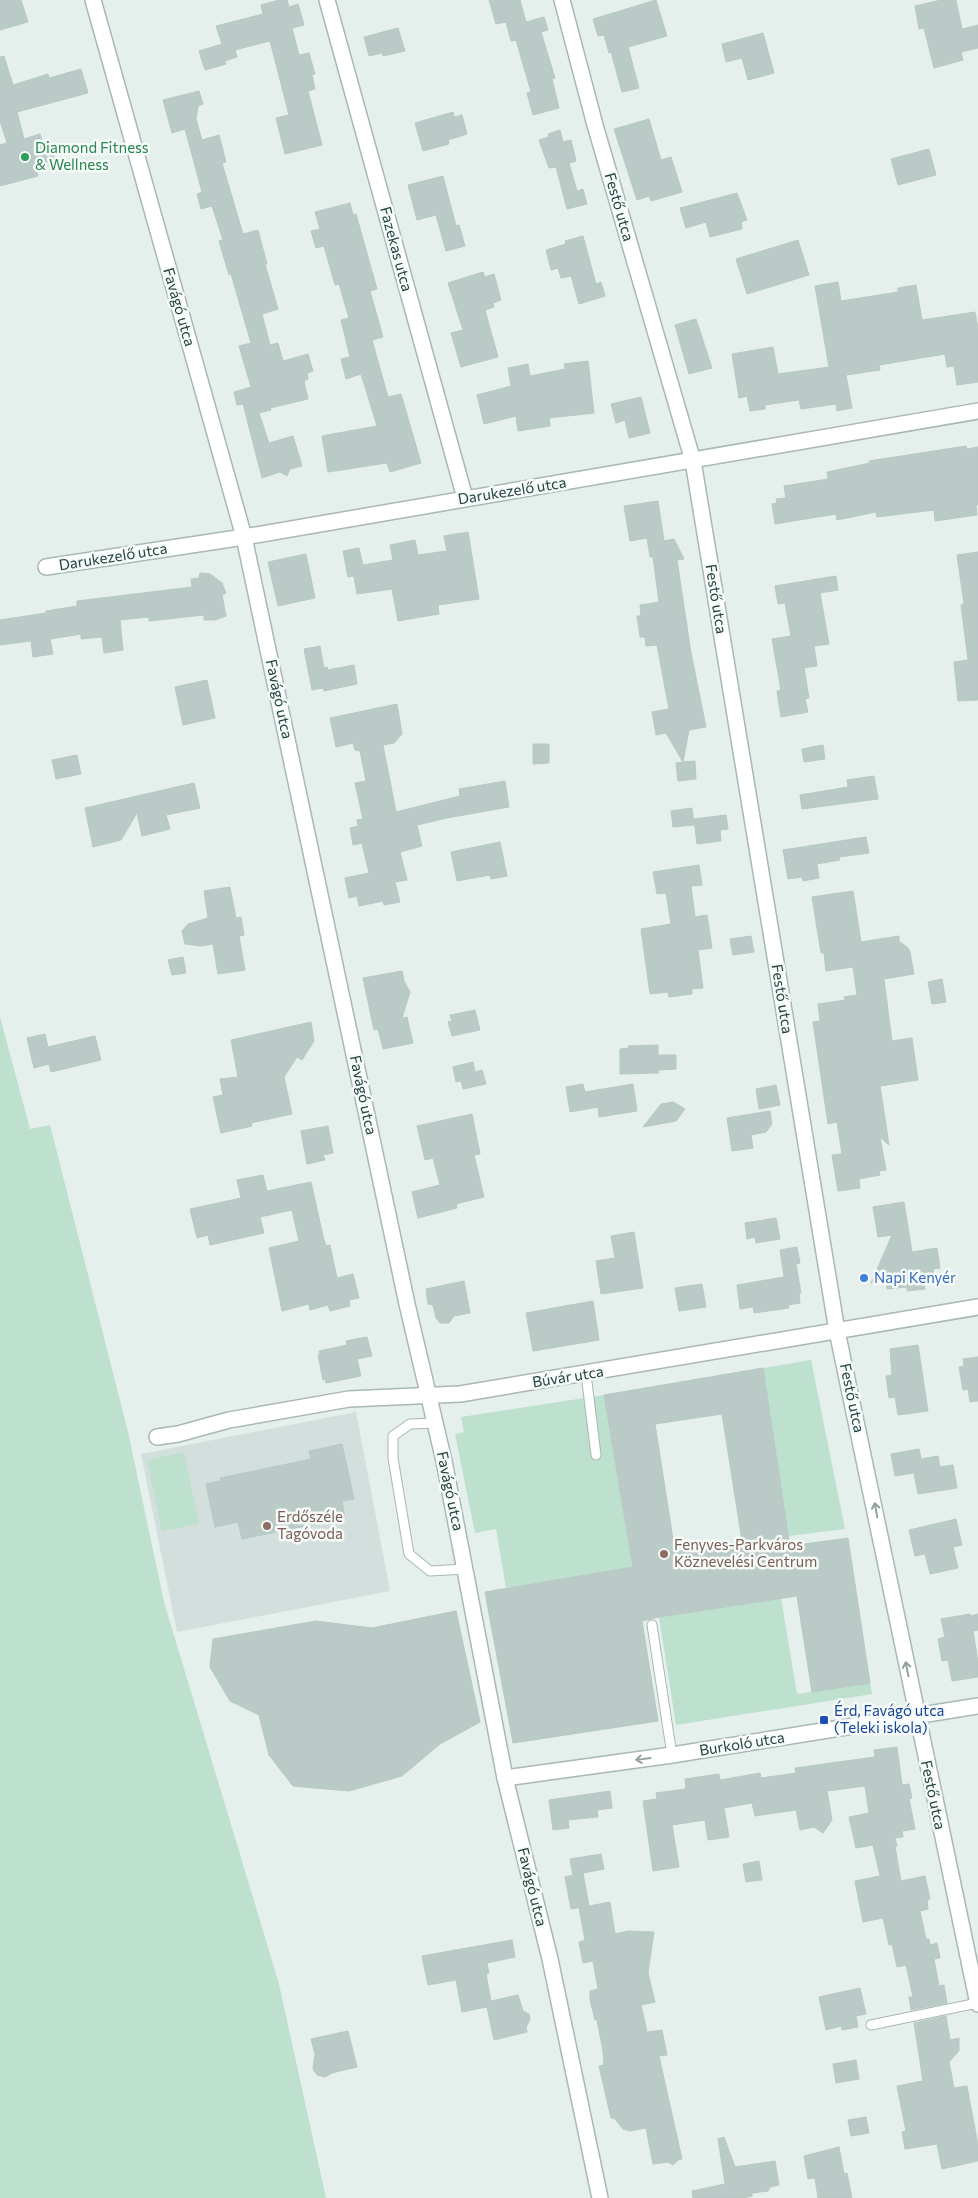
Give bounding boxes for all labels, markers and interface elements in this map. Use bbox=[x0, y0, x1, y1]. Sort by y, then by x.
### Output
place label: Diamond Fitness & Wellness bbox=[35, 138, 149, 173]
marker: Diamond Fitness & Wellness bbox=[19, 151, 31, 163]
street label: Festő utca bbox=[602, 170, 638, 243]
street label: Fazekas utca bbox=[377, 204, 417, 293]
street label: Favágó utca bbox=[160, 265, 200, 348]
street label: Darukezelő utca bbox=[456, 473, 567, 507]
street label: Darukezelő utca bbox=[57, 539, 168, 573]
street label: Festő utca bbox=[703, 563, 731, 635]
street label: Favágó utca bbox=[263, 657, 297, 740]
street label: Festő utca bbox=[769, 963, 797, 1035]
street label: Favágó utca bbox=[347, 1053, 381, 1136]
place label: Napi Kenyér bbox=[874, 1268, 956, 1286]
marker: Napi Kenyér bbox=[858, 1272, 870, 1284]
street label: Búvár utca bbox=[531, 1361, 605, 1391]
street label: Festő utca bbox=[837, 1361, 869, 1434]
street label: Favágó utca bbox=[434, 1449, 468, 1532]
one-way arrow bbox=[870, 1502, 880, 1518]
place label: Erdőszéle Tagóvoda bbox=[277, 1507, 343, 1542]
marker: Erdőszéle Tagóvoda bbox=[261, 1520, 273, 1532]
place label: Fenyves-Parkváros Köznevelési Centrum bbox=[674, 1535, 817, 1570]
marker: Fenyves-Parkváros Köznevelési Centrum bbox=[658, 1548, 670, 1560]
one-way arrow bbox=[901, 1662, 911, 1678]
place label: Érd, Favágó utca (Teleki iskola) bbox=[834, 1700, 944, 1736]
marker: Érd, Favágó utca (Teleki iskola) bbox=[818, 1714, 830, 1726]
street label: Burkoló utca bbox=[698, 1727, 786, 1759]
one-way arrow bbox=[636, 1754, 652, 1764]
street label: Festő utca bbox=[918, 1758, 950, 1831]
street label: Favágó utca bbox=[514, 1845, 551, 1928]

